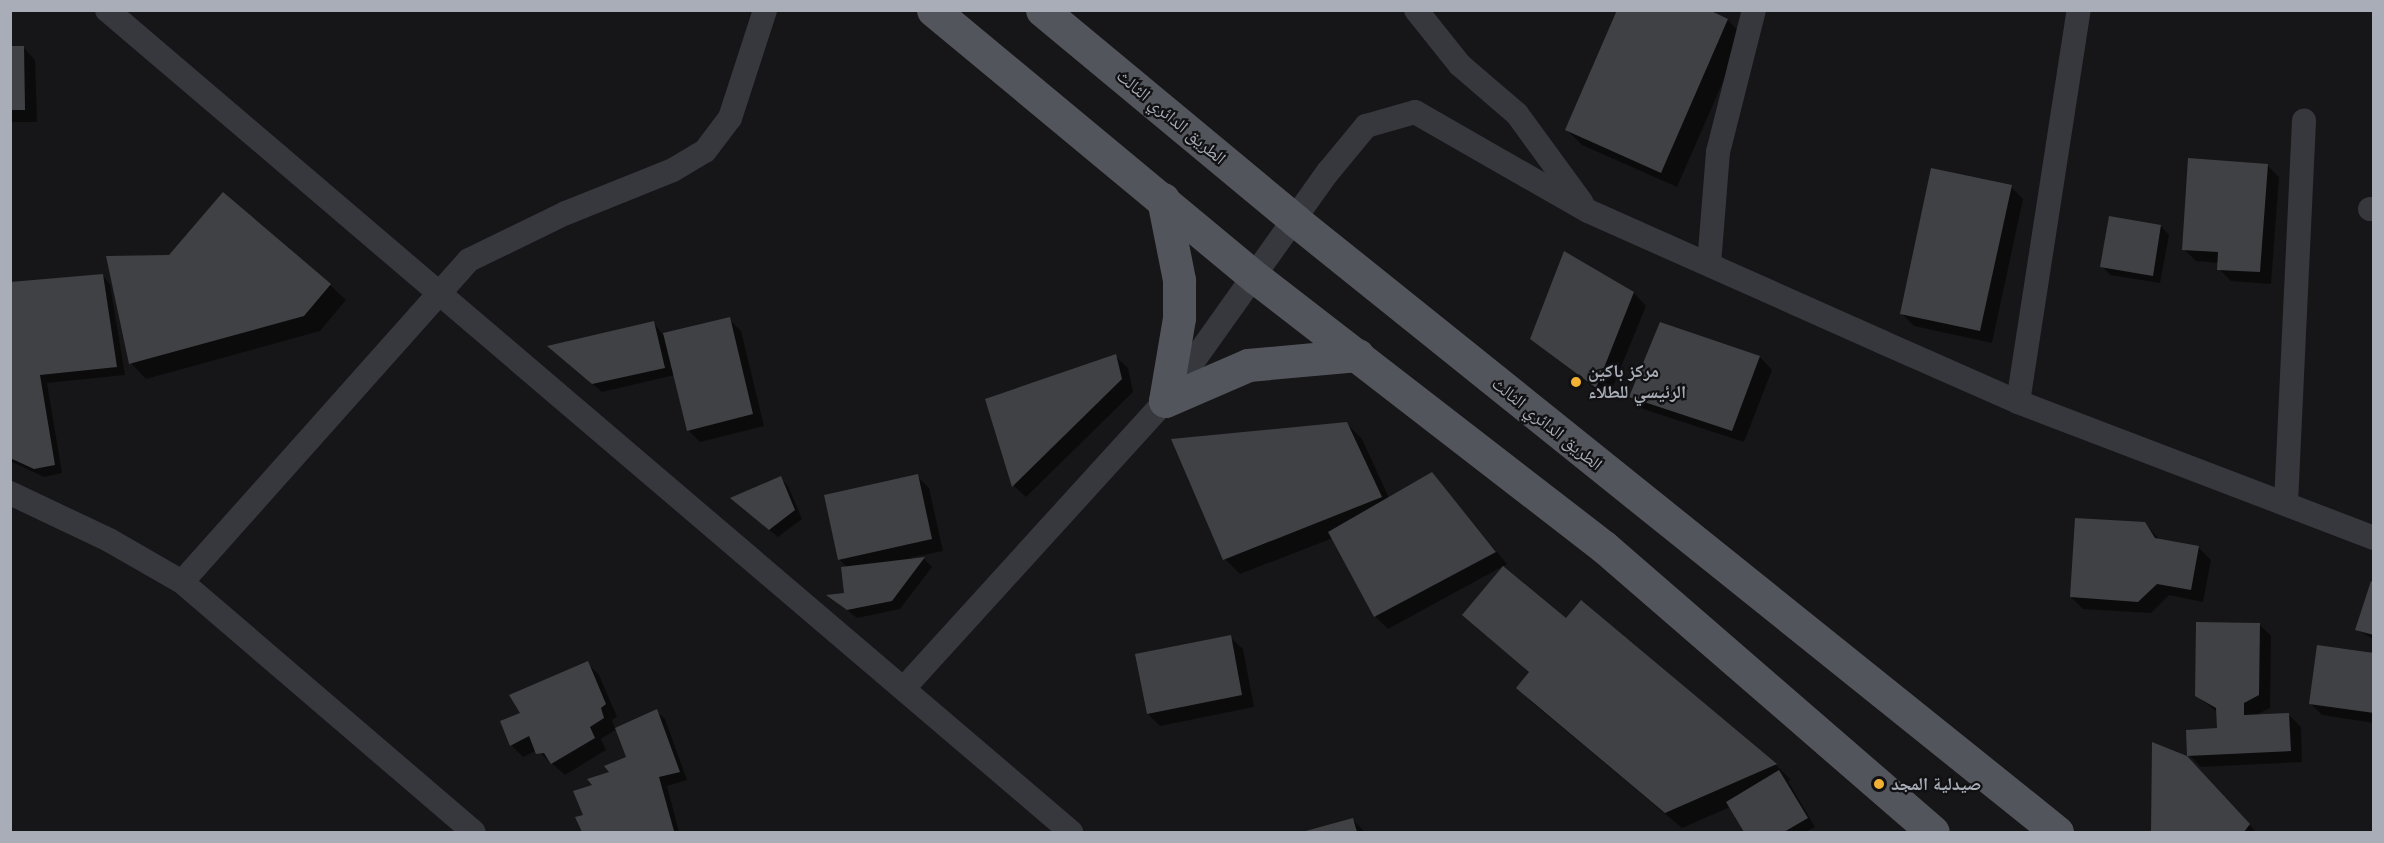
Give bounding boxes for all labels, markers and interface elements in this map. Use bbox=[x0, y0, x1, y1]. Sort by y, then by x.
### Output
street label: الطريق الدائري الثالث bbox=[1112, 65, 1230, 169]
place label: مركز باكين الرئيسي للطلاء bbox=[1588, 361, 1686, 404]
street label: الطريق الدائري الثالث bbox=[1487, 373, 1607, 475]
marker: مركز باكين الرئيسي للطلاء bbox=[1569, 375, 1583, 389]
place label: صيدلية المجد bbox=[1891, 773, 1981, 795]
marker: صيدلية المجد bbox=[1872, 777, 1886, 791]

